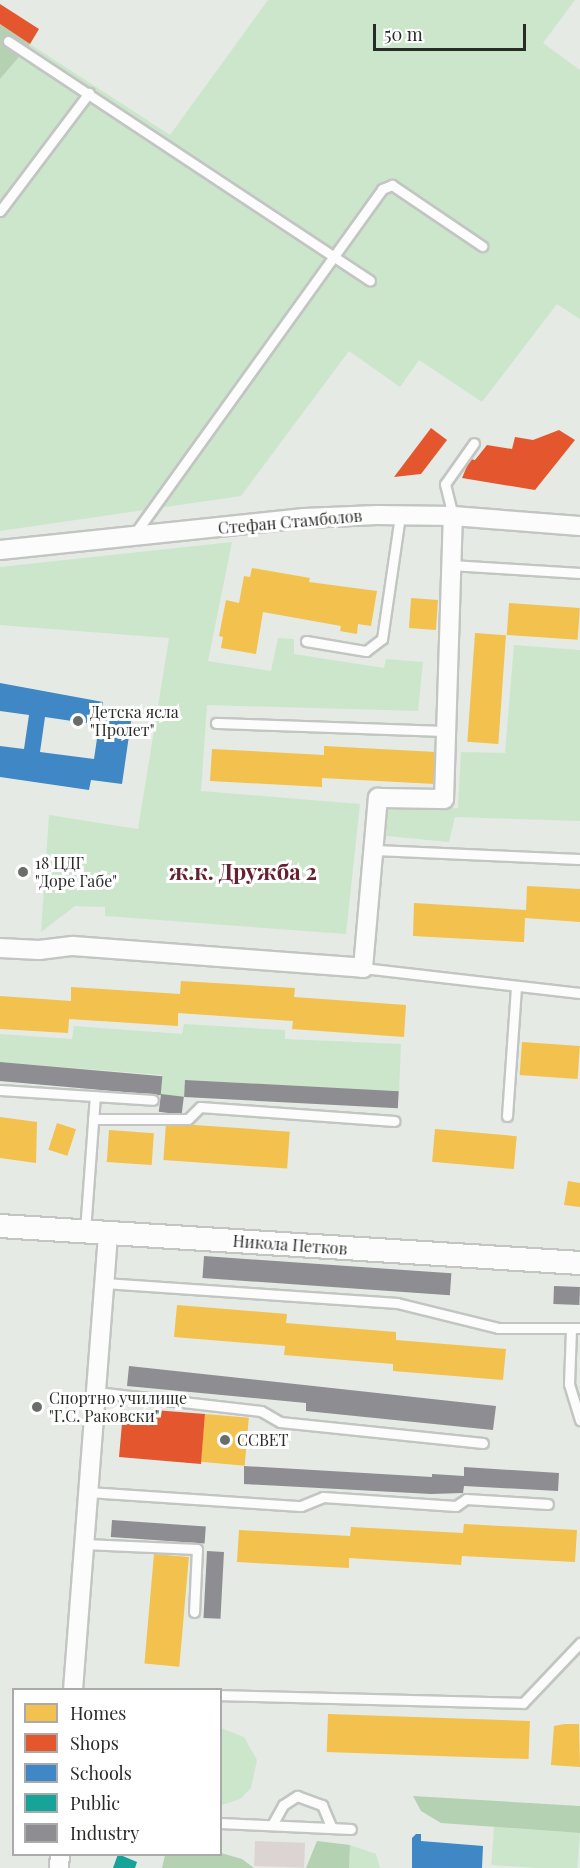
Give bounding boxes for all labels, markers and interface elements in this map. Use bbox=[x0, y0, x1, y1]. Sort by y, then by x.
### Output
scale bar bbox=[376, 12, 529, 50]
text: 50 m bbox=[384, 22, 423, 46]
street label: Стефан Стамболов bbox=[217, 506, 363, 538]
place label: Детска ясла "Пролет" bbox=[90, 702, 179, 740]
marker: Детска ясла "Пролет" bbox=[71, 714, 85, 728]
place label: 18 ЦДГ "Доре Габе" bbox=[35, 853, 117, 891]
district label: ж.к. Дружба 2 bbox=[169, 859, 317, 885]
marker: 18 ЦДГ "Доре Габе" bbox=[16, 865, 30, 879]
street label: Никола Петков bbox=[232, 1231, 348, 1259]
place label: Спортно училище "Г.С. Раковски" bbox=[49, 1388, 187, 1426]
marker: Спортно училище "Г.С. Раковски" bbox=[30, 1400, 44, 1414]
place label: ССВЕТ bbox=[237, 1430, 289, 1450]
marker: ССВЕТ bbox=[218, 1433, 232, 1447]
legend bbox=[12, 1688, 222, 1856]
text: Homes bbox=[70, 1701, 126, 1725]
text: Shops bbox=[70, 1731, 119, 1755]
text: Schools bbox=[70, 1761, 132, 1785]
text: Public bbox=[70, 1791, 120, 1815]
text: Industry bbox=[70, 1821, 139, 1845]

